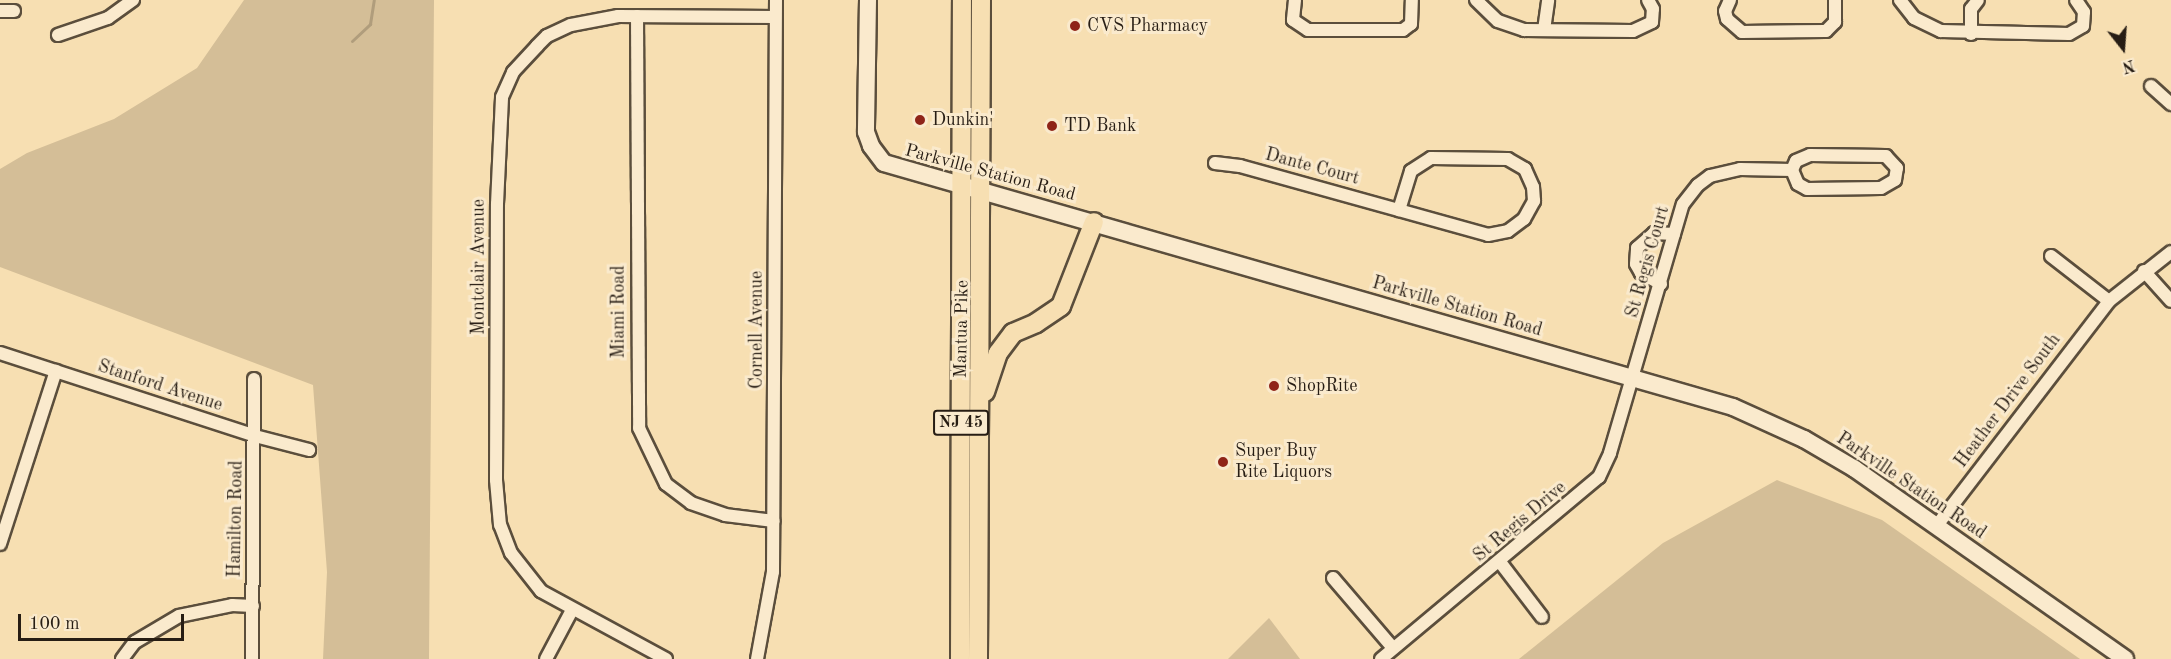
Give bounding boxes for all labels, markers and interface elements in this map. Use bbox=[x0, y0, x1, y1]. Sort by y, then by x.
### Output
place label: CVS Pharmacy bbox=[1087, 15, 1208, 37]
north arrow bbox=[2093, 18, 2153, 78]
marker: CVS Pharmacy bbox=[1068, 19, 1082, 33]
text: N bbox=[2120, 56, 2136, 75]
place label: Dunkin' bbox=[932, 109, 994, 131]
marker: Dunkin' bbox=[913, 113, 927, 127]
place label: TD Bank bbox=[1064, 115, 1136, 137]
marker: TD Bank bbox=[1045, 119, 1059, 133]
street label: Parkville Station Road bbox=[902, 140, 1078, 206]
street label: Dante Court bbox=[1263, 144, 1361, 190]
street label: Montclair Avenue bbox=[468, 199, 490, 335]
street label: St Regis Court bbox=[1622, 204, 1674, 320]
street label: Miami Road bbox=[608, 265, 630, 359]
street label: Cornell Avenue bbox=[746, 271, 768, 389]
street label: Parkville Station Road bbox=[1370, 272, 1544, 342]
street label: Mantua Pike bbox=[950, 280, 974, 378]
street label: Heather Drive South bbox=[1951, 330, 2065, 472]
street label: Stanford Avenue bbox=[95, 356, 225, 416]
place label: ShopRite bbox=[1286, 375, 1358, 397]
marker: ShopRite bbox=[1267, 379, 1281, 393]
road number: NJ 45 bbox=[932, 410, 990, 436]
street label: Parkville Station Road bbox=[1832, 428, 1990, 544]
place label: Super Buy Rite Liquors bbox=[1235, 441, 1332, 484]
marker: Super Buy Rite Liquors bbox=[1216, 455, 1230, 469]
street label: Hamilton Road bbox=[224, 460, 248, 578]
street label: St Regis Drive bbox=[1469, 477, 1571, 567]
scale bar bbox=[21, 602, 188, 640]
text: 100 m bbox=[29, 615, 80, 633]

